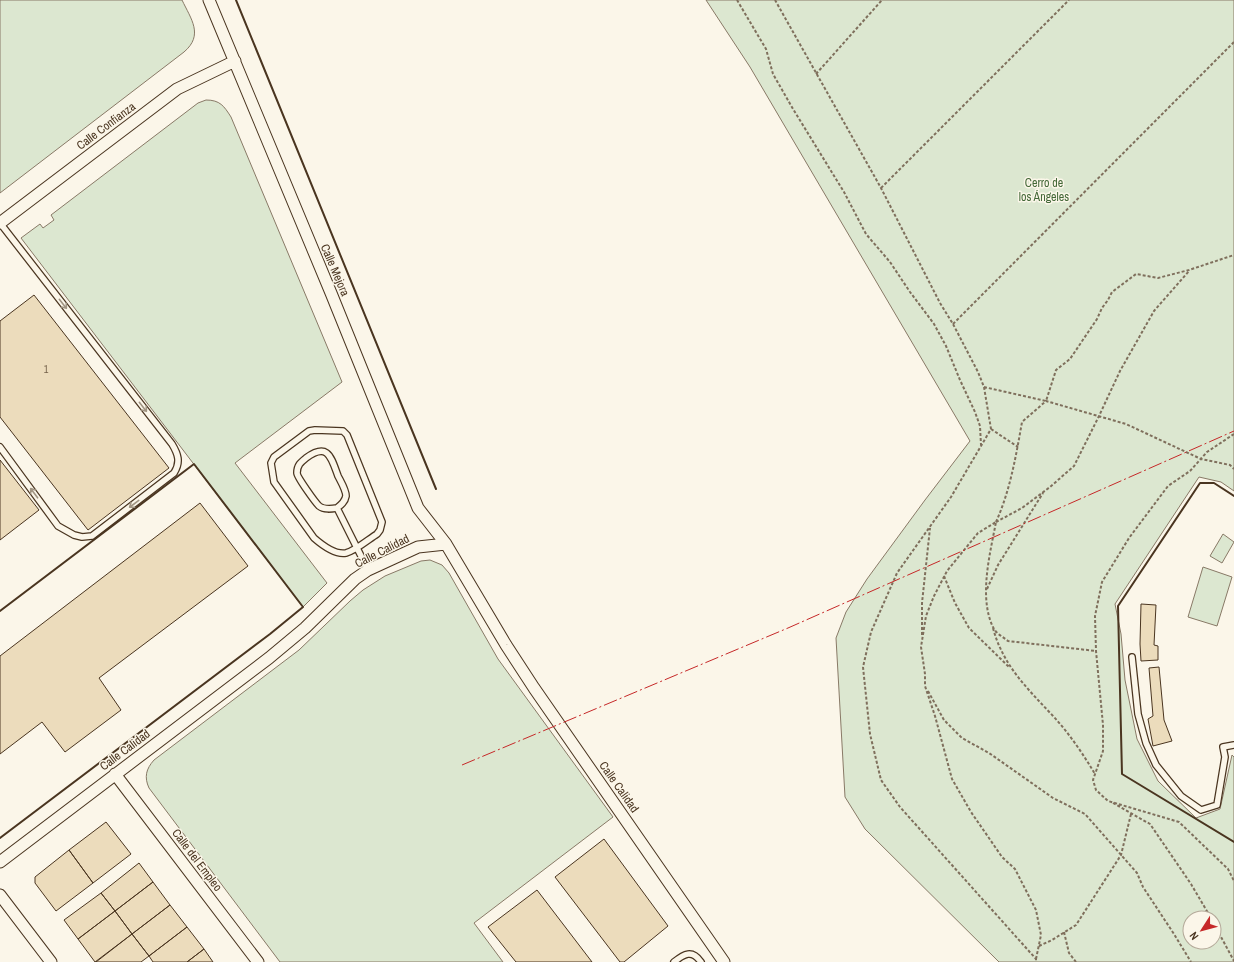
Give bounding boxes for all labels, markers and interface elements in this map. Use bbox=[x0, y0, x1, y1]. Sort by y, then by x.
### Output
street label: Calle Confianza bbox=[73, 98, 139, 153]
park label: Cerro de los Ángeles bbox=[1019, 175, 1069, 205]
street label: Calle Mejora bbox=[317, 241, 353, 299]
one-way arrow bbox=[59, 299, 67, 310]
house number: 1 bbox=[44, 363, 49, 376]
one-way arrow bbox=[139, 401, 147, 412]
one-way arrow bbox=[30, 488, 38, 499]
one-way arrow bbox=[128, 500, 139, 508]
street label: Calle Calidad bbox=[352, 530, 412, 572]
street label: Calle Calidad bbox=[97, 726, 153, 774]
street label: Calle Calidad bbox=[596, 758, 642, 816]
street label: Calle del Empleo bbox=[168, 825, 226, 895]
north arrow bbox=[1182, 910, 1222, 950]
text: N bbox=[1186, 929, 1201, 943]

